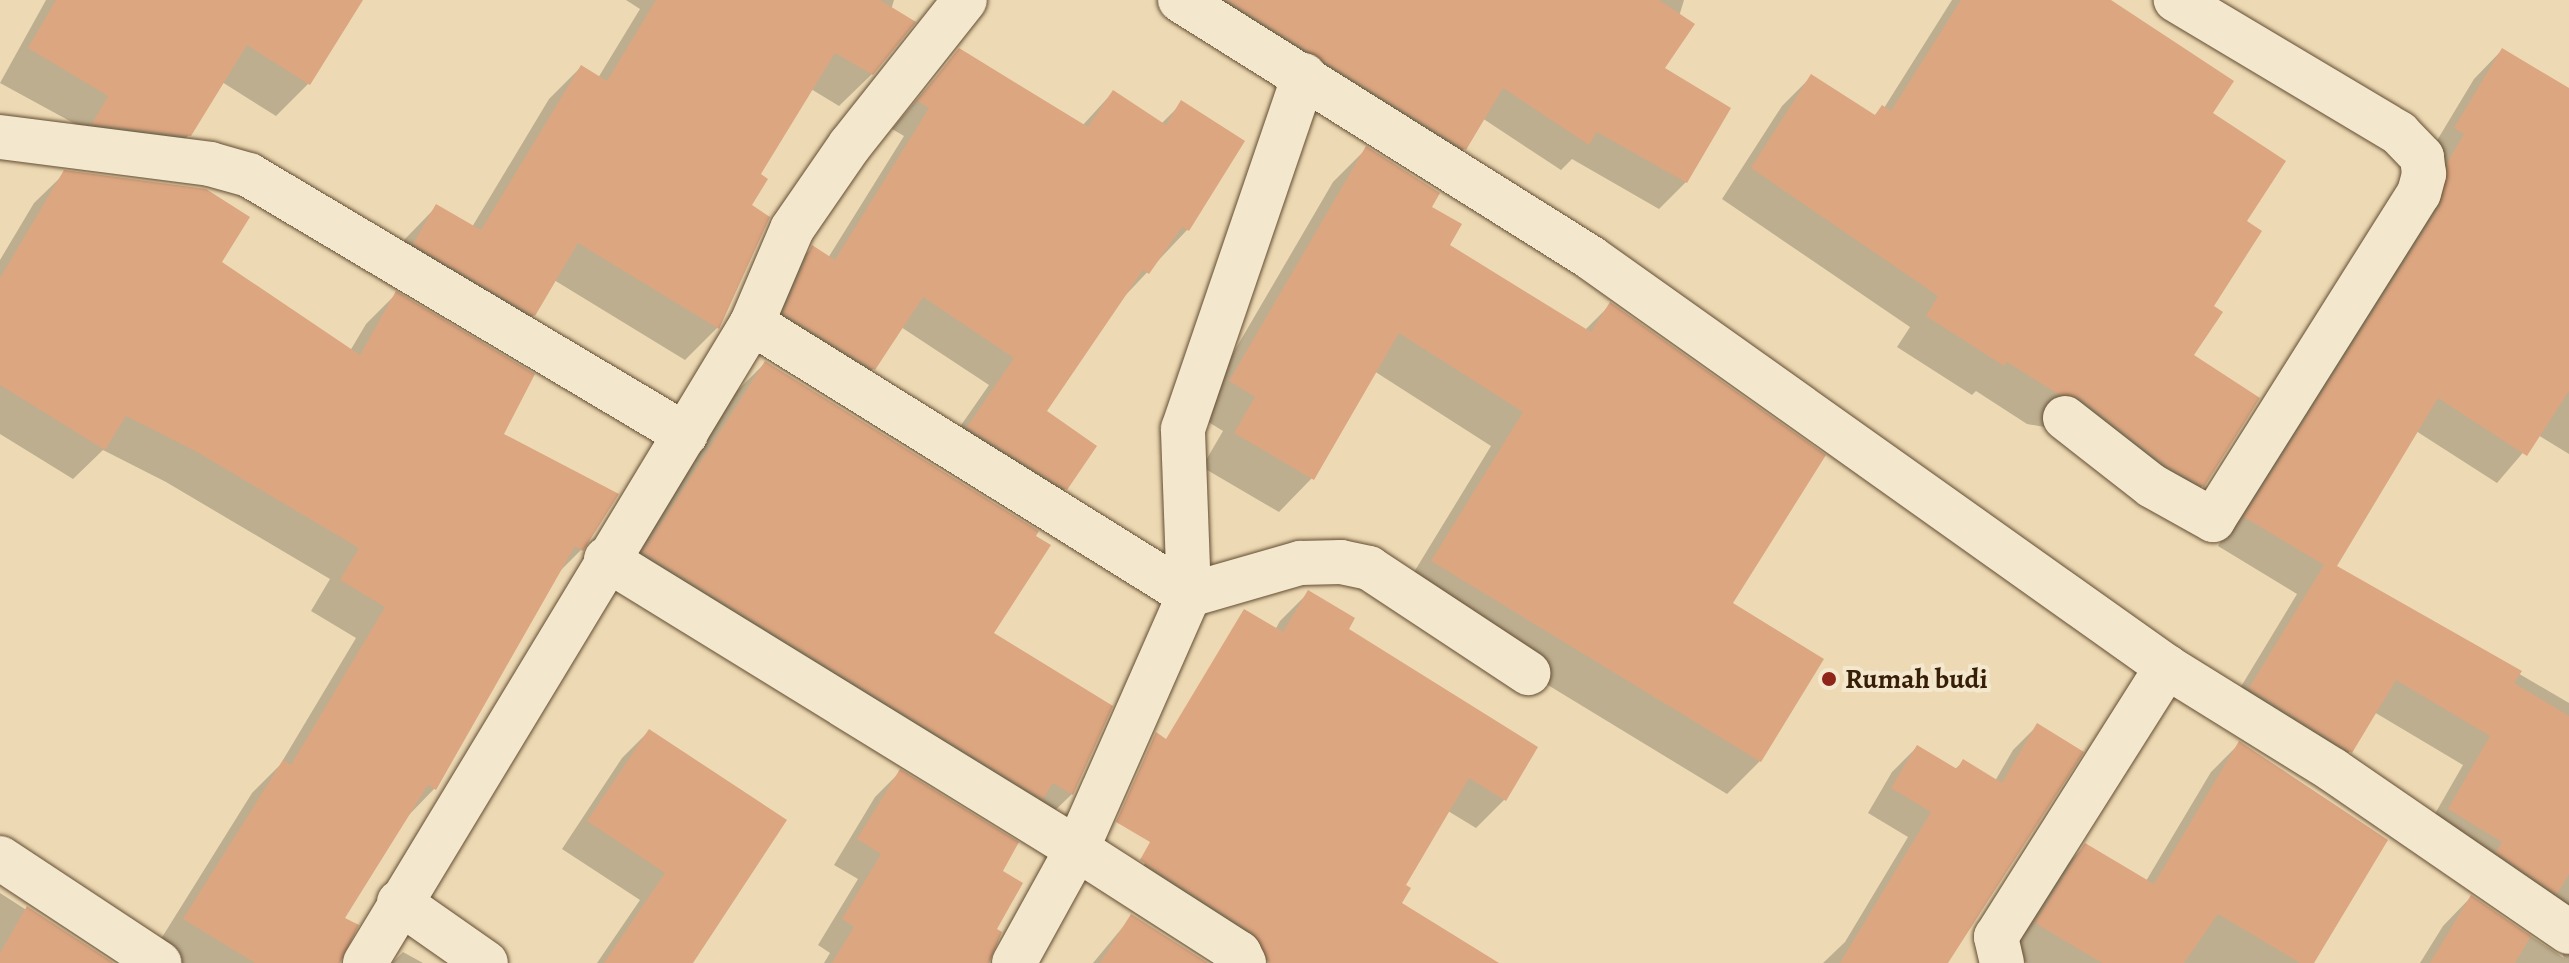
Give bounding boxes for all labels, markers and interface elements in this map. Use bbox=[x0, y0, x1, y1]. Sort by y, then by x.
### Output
place label: Rumah budi bbox=[1845, 662, 1988, 696]
marker: Rumah budi bbox=[1820, 670, 1838, 688]

